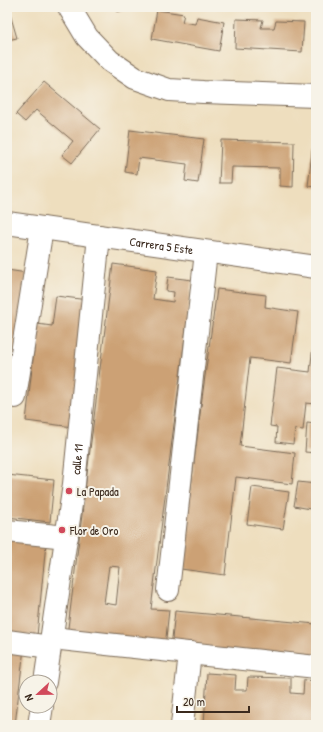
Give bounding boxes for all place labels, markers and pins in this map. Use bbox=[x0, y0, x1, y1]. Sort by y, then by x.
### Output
place label: La Papada bbox=[77, 483, 119, 500]
marker: La Papada bbox=[64, 486, 74, 496]
place label: Flor de Oro bbox=[69, 522, 118, 539]
marker: Flor de Oro bbox=[57, 525, 67, 535]

